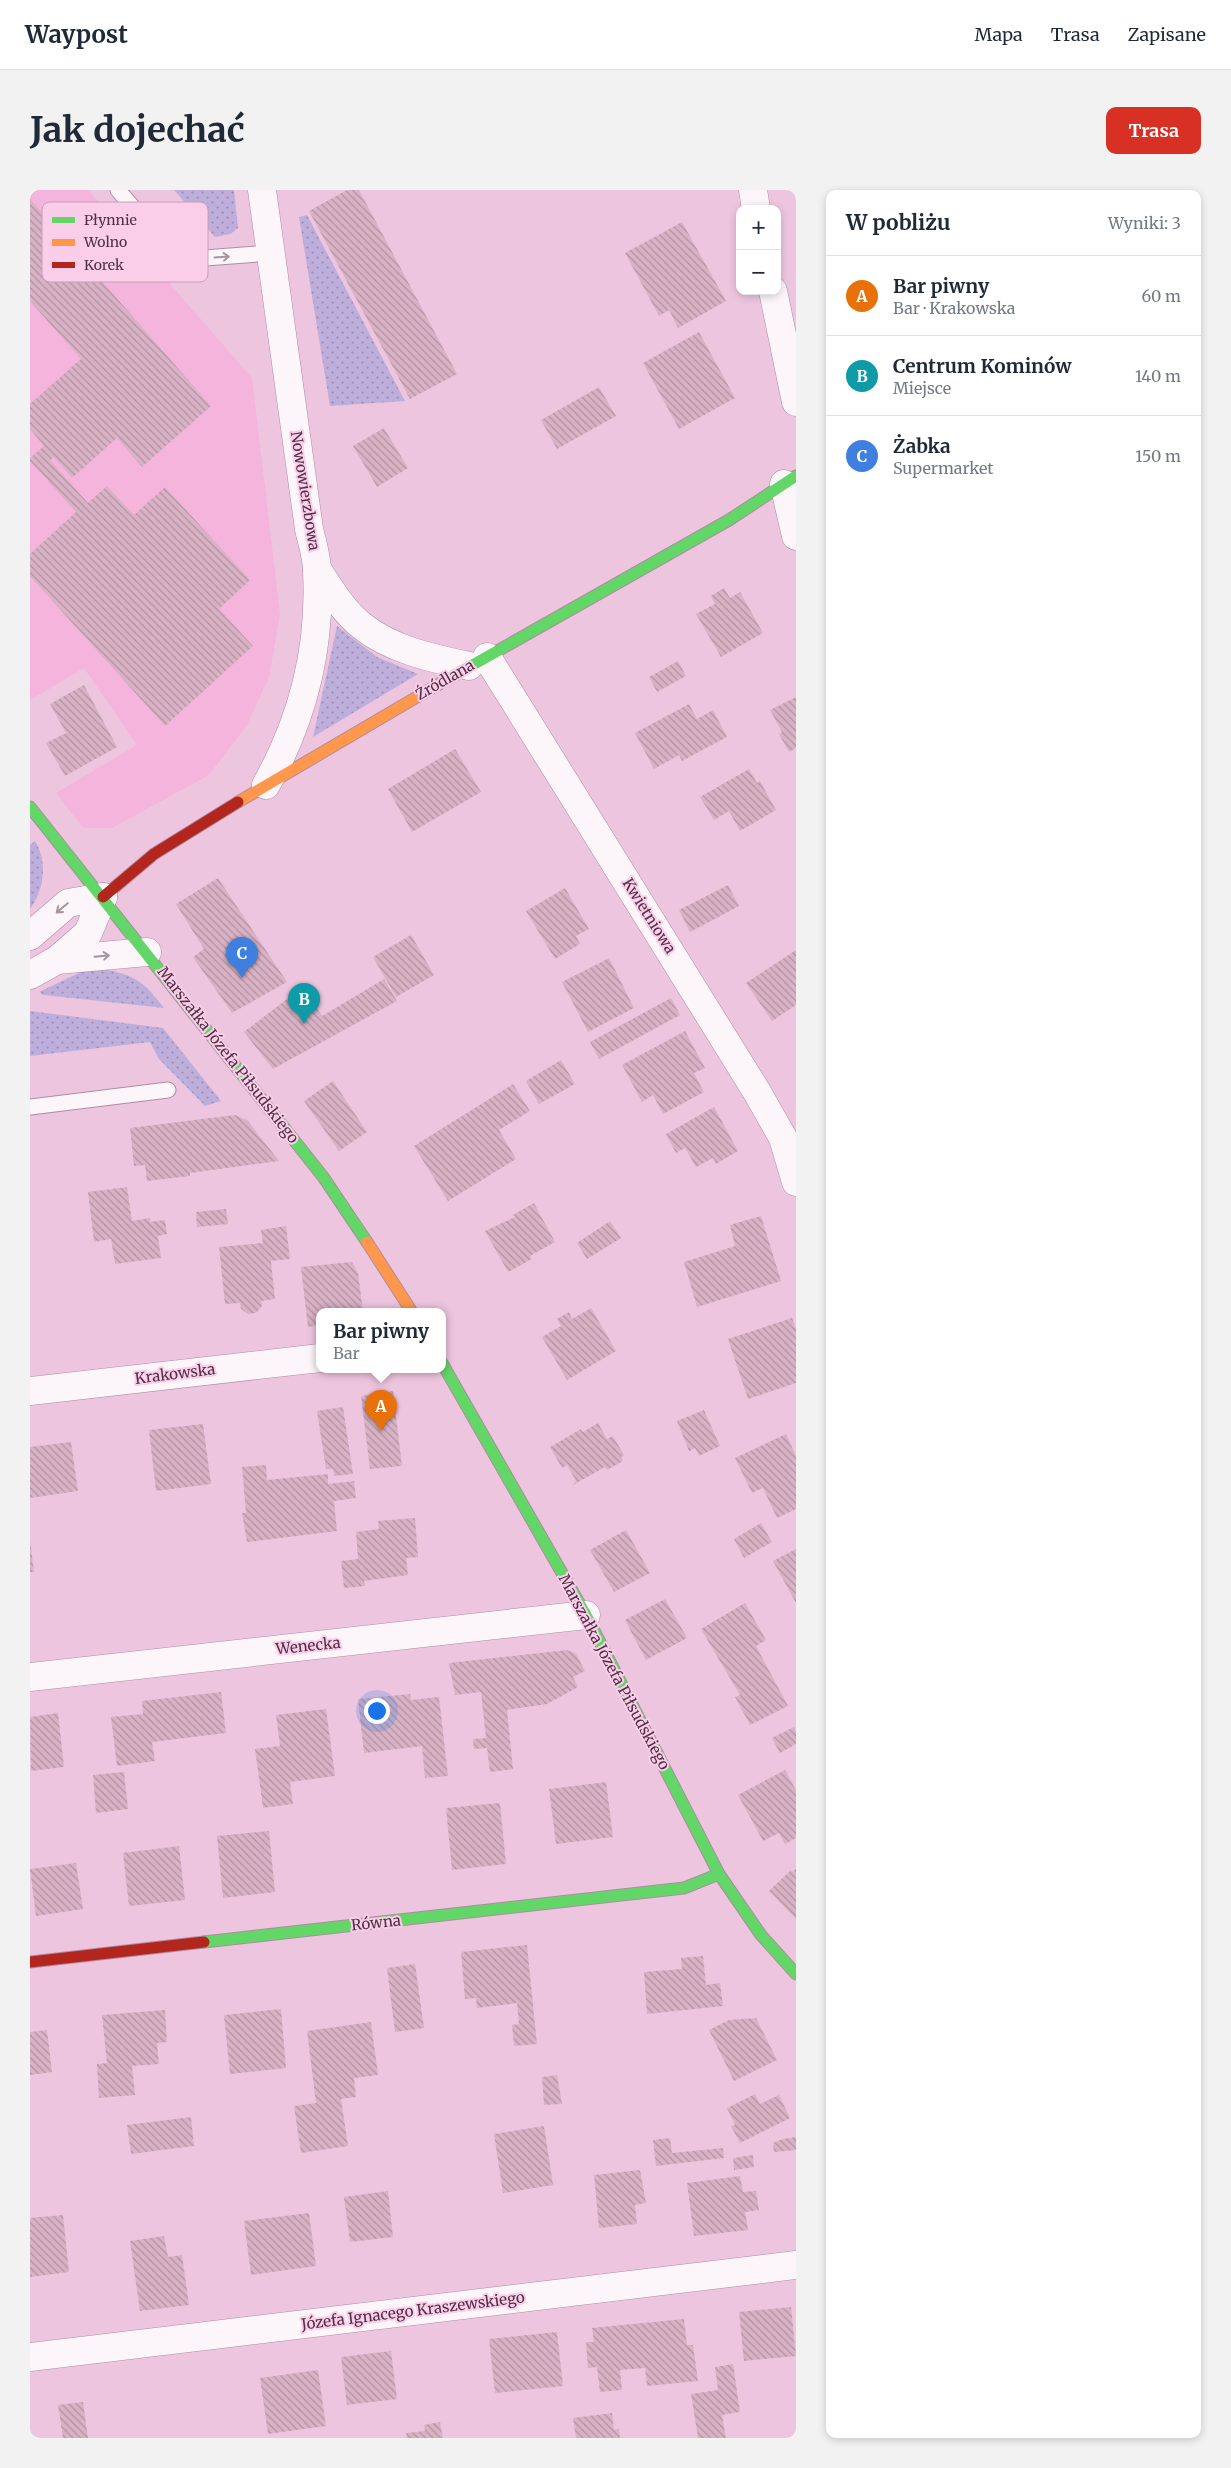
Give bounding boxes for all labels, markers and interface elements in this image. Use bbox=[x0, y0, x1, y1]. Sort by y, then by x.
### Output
text: Waypost bbox=[25, 19, 128, 50]
text: Mapa bbox=[975, 23, 1023, 46]
text: Trasa bbox=[1051, 23, 1100, 46]
text: Zapisane bbox=[1128, 23, 1206, 46]
button: Trasa bbox=[1106, 107, 1201, 154]
text: Jak dojechać bbox=[30, 108, 245, 152]
legend bbox=[42, 202, 208, 282]
map controls bbox=[736, 205, 781, 295]
button: + bbox=[736, 205, 781, 250]
text: W pobliżu bbox=[846, 209, 951, 236]
text: Płynnie bbox=[84, 211, 137, 229]
text: Wyniki: 3 bbox=[1108, 213, 1181, 233]
text: Wolno bbox=[83, 233, 127, 251]
button: − bbox=[736, 250, 781, 295]
one-way arrow bbox=[213, 253, 229, 262]
text: Korek bbox=[84, 256, 124, 274]
text: Bar piwny bbox=[893, 274, 989, 298]
text: A bbox=[856, 286, 868, 306]
text: 60 m bbox=[1141, 286, 1181, 306]
text: Bar · Krakowska bbox=[893, 298, 1015, 318]
text: Centrum Kominów bbox=[893, 354, 1072, 378]
text: B bbox=[856, 366, 868, 386]
text: 140 m bbox=[1135, 366, 1181, 386]
text: Miejsce bbox=[893, 378, 951, 398]
street label: Nowowierzbowa bbox=[287, 430, 324, 552]
text: Żabka bbox=[893, 434, 951, 458]
text: C bbox=[857, 446, 867, 466]
text: 150 m bbox=[1135, 446, 1181, 466]
text: Supermarket bbox=[893, 458, 994, 478]
street label: Źródlana bbox=[411, 654, 478, 704]
street label: Kwietniowa bbox=[619, 874, 680, 957]
one-way arrow bbox=[56, 902, 69, 913]
pin: C bbox=[226, 937, 258, 978]
one-way arrow bbox=[94, 951, 110, 960]
street label: Marszałka Józefa Piłsudskiego bbox=[153, 963, 303, 1147]
pin: B bbox=[288, 983, 320, 1024]
popup bbox=[316, 1308, 446, 1373]
text: Bar piwny bbox=[333, 1319, 429, 1343]
text: Bar bbox=[333, 1343, 360, 1363]
street label: Krakowska bbox=[134, 1359, 216, 1388]
pin: A bbox=[365, 1390, 397, 1431]
street label: Marszałka Józefa Piłsudskiego bbox=[555, 1571, 674, 1773]
street label: Wenecka bbox=[274, 1633, 341, 1658]
your location bbox=[364, 1698, 390, 1724]
street label: Równa bbox=[350, 1910, 402, 1935]
street label: Józefa Ignacego Kraszewskiego bbox=[299, 2287, 526, 2334]

